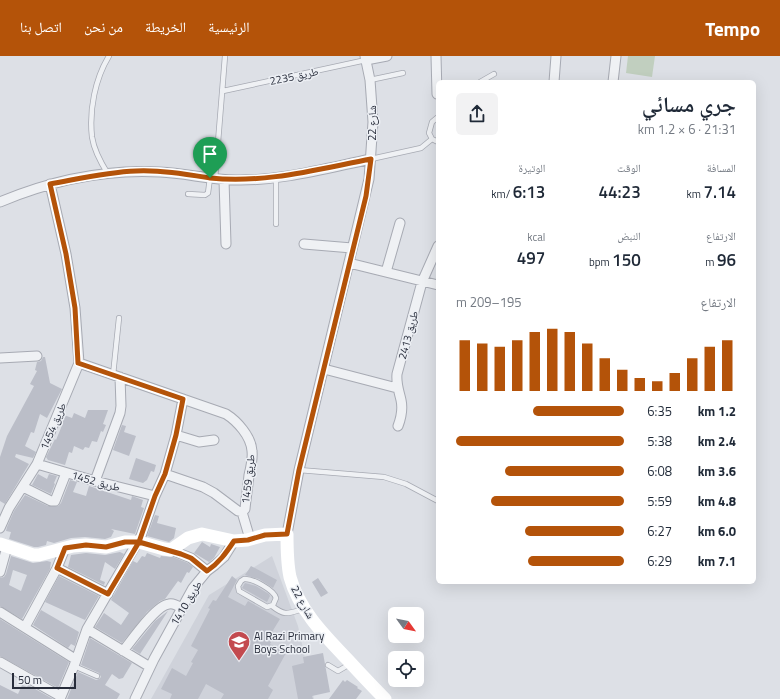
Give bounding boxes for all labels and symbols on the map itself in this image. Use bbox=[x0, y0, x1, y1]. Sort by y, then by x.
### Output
street label: طريق 2235 bbox=[268, 63, 320, 89]
street label: شارع 22 bbox=[364, 105, 380, 141]
pin bbox=[193, 137, 227, 178]
street label: طريق 2413 bbox=[394, 309, 422, 361]
street label: طريق 1454 bbox=[36, 400, 70, 452]
street label: طريق 1459 bbox=[237, 453, 259, 505]
street label: طريق 1452 bbox=[70, 467, 122, 495]
street label: طريق 1410 bbox=[166, 578, 206, 628]
street label: شارع 22 bbox=[287, 583, 319, 621]
north arrow bbox=[388, 607, 424, 643]
place label: Al Razi Primary Boys School bbox=[254, 628, 325, 657]
school or university icon: Al Razi Primary Boys School bbox=[226, 629, 252, 662]
scale bar bbox=[12, 671, 76, 690]

